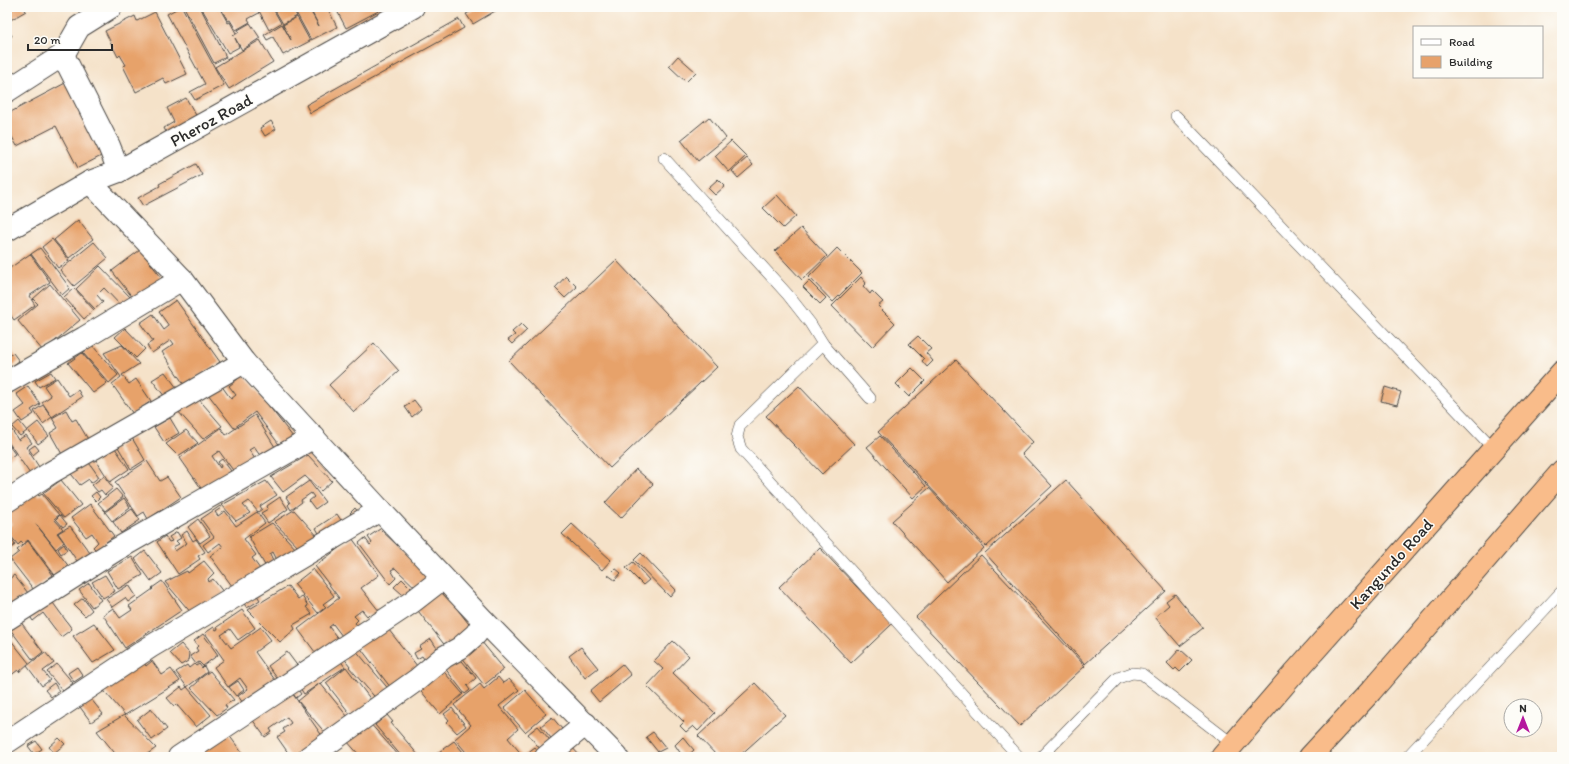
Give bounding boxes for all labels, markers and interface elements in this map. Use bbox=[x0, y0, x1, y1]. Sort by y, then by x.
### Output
scale bar bbox=[28, 26, 112, 52]
legend bbox=[1413, 26, 1543, 78]
text: 20 m bbox=[34, 33, 61, 47]
text: Road bbox=[1449, 35, 1475, 49]
text: Building bbox=[1449, 55, 1493, 69]
street label: Pheroz Road bbox=[166, 89, 256, 151]
street label: Kangundo Road bbox=[1345, 515, 1437, 613]
north arrow bbox=[1503, 698, 1543, 738]
text: N bbox=[1519, 702, 1527, 715]

